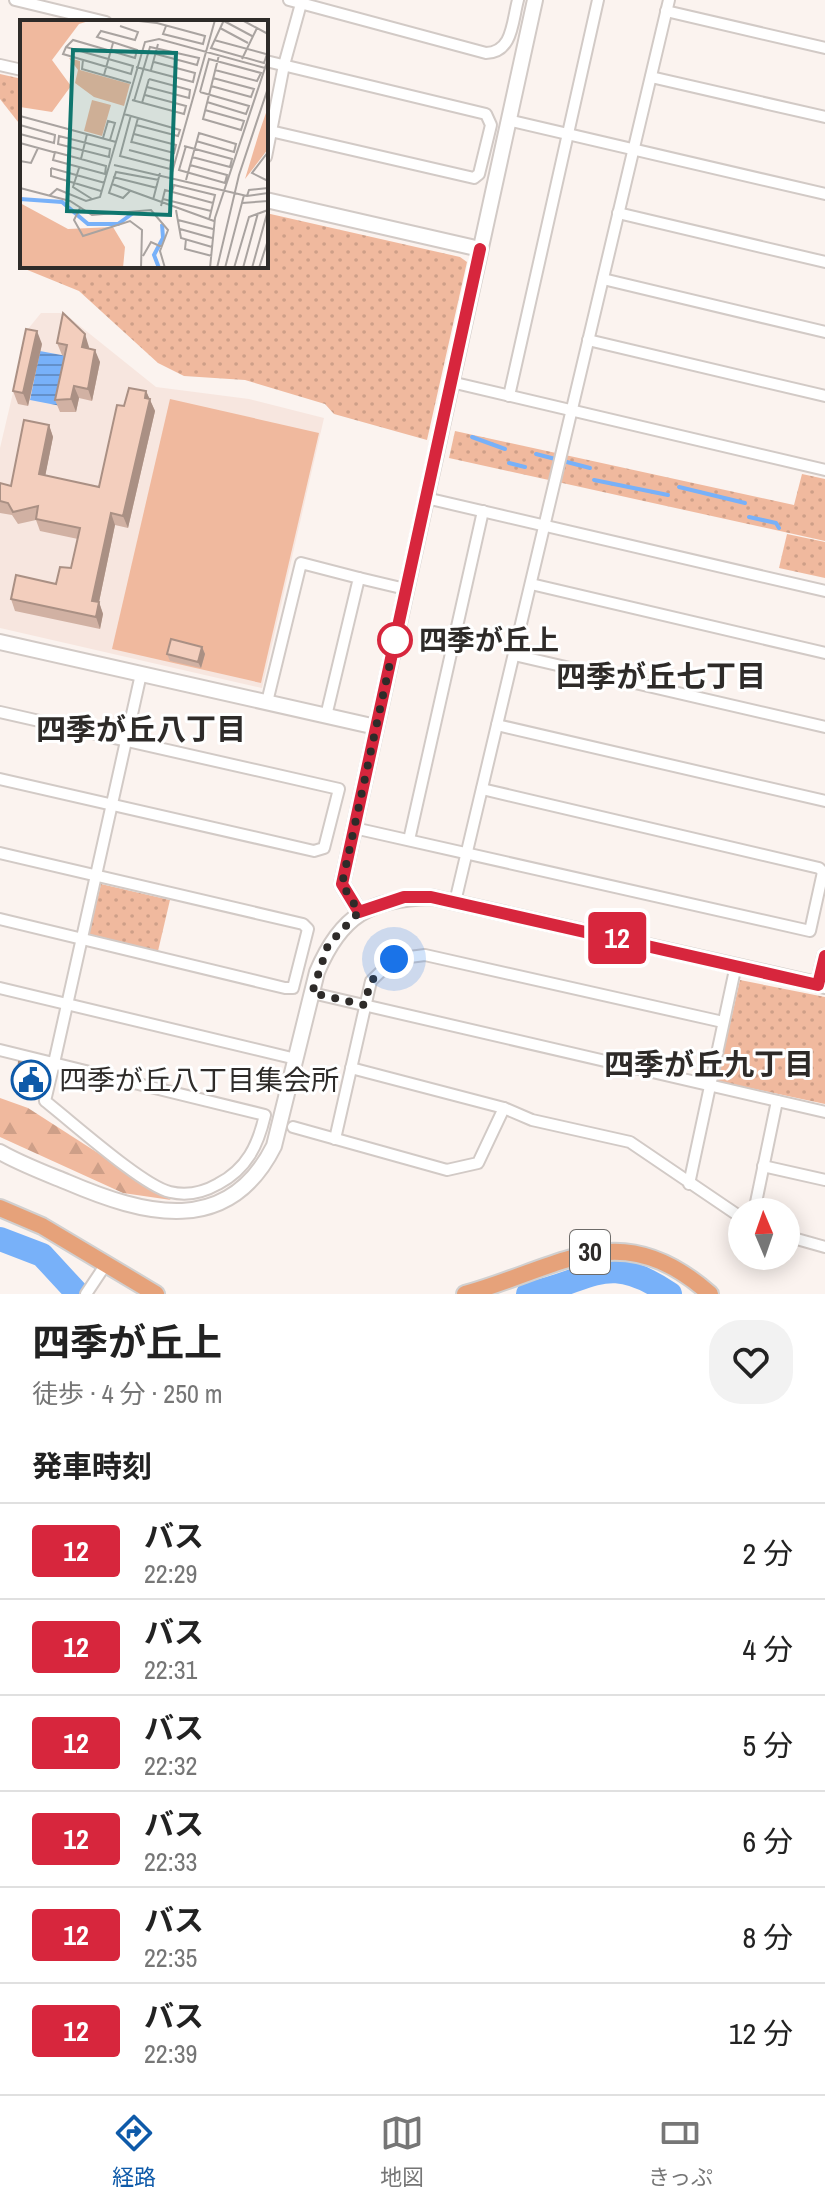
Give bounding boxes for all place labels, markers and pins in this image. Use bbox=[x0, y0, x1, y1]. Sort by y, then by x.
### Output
place label: 四季が丘上 bbox=[419, 621, 559, 659]
marker: 四季が丘上 bbox=[378, 623, 412, 657]
public building icon: 四季が丘八丁目集会所 bbox=[10, 1059, 52, 1101]
place label: 四季が丘八丁目集会所 bbox=[59, 1061, 339, 1099]

